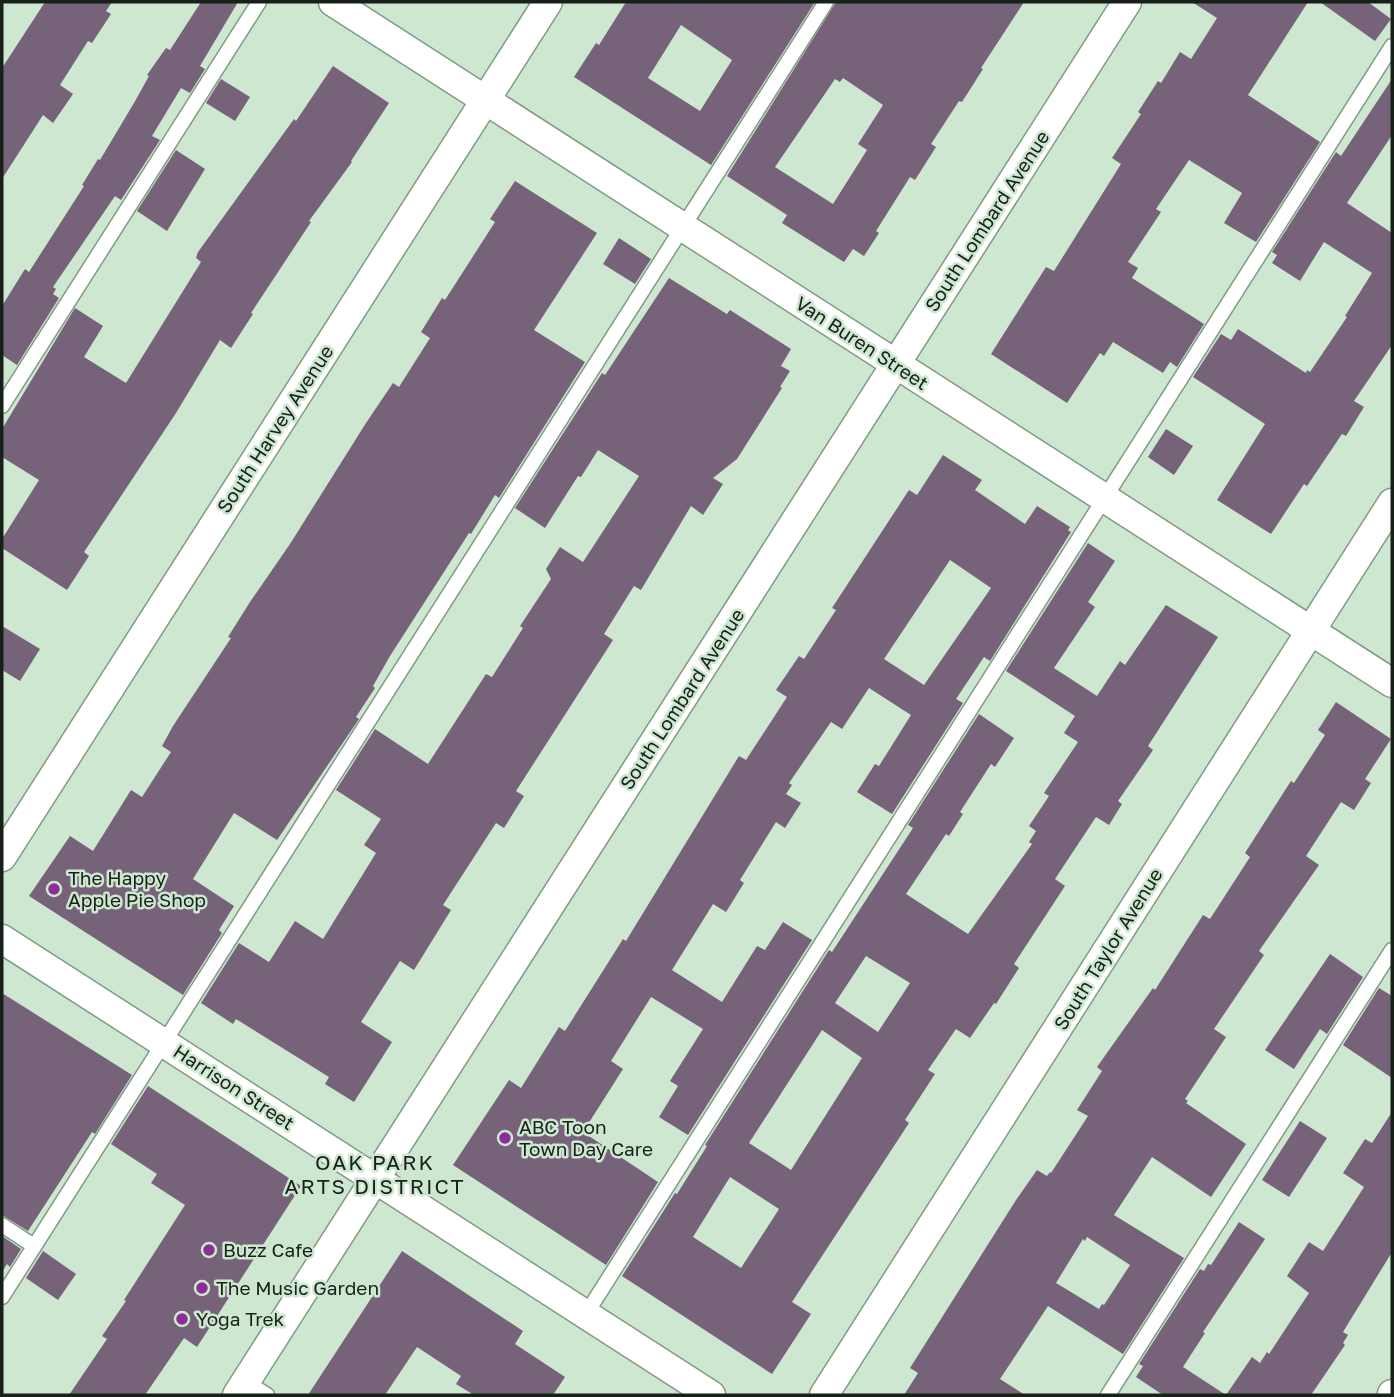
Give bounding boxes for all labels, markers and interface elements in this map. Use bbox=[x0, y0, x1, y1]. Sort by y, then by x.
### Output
street label: South Lombard Avenue bbox=[919, 126, 1054, 316]
street label: Van Buren Street bbox=[791, 291, 933, 394]
street label: South Harvey Avenue bbox=[212, 340, 337, 517]
street label: South Lombard Avenue bbox=[614, 604, 749, 794]
street label: South Taylor Avenue bbox=[1048, 863, 1167, 1034]
place label: The Happy Apple Pie Shop bbox=[68, 866, 206, 911]
marker: The Happy Apple Pie Shop bbox=[46, 881, 62, 897]
street label: Harrison Street bbox=[170, 1039, 299, 1134]
place label: ABC Toon Town Day Care bbox=[519, 1115, 653, 1160]
marker: ABC Toon Town Day Care bbox=[497, 1130, 513, 1146]
district label: OAK PARK ARTS DISTRICT bbox=[285, 1149, 465, 1199]
place label: Buzz Cafe bbox=[223, 1238, 313, 1261]
marker: Buzz Cafe bbox=[201, 1242, 217, 1258]
place label: The Music Garden bbox=[216, 1276, 379, 1299]
marker: The Music Garden bbox=[194, 1280, 210, 1296]
place label: Yoga Trek bbox=[196, 1307, 285, 1330]
marker: Yoga Trek bbox=[174, 1311, 190, 1327]

